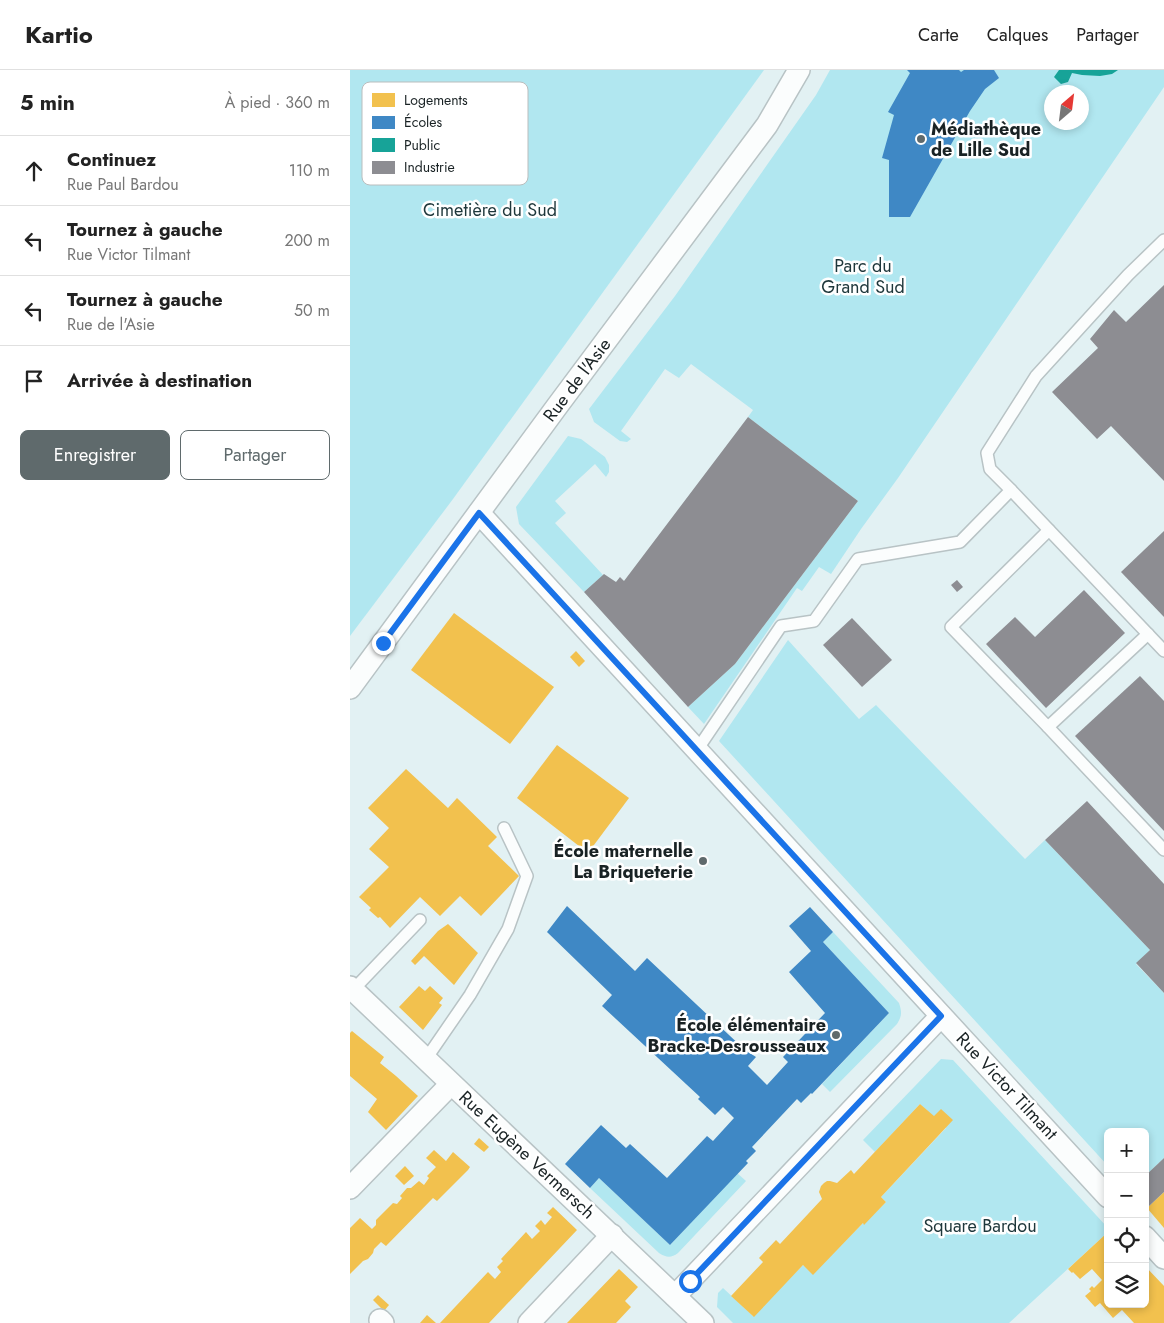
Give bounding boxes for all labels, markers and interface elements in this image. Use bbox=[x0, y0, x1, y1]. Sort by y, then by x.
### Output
text: Kartio bbox=[25, 17, 93, 52]
text: Carte bbox=[918, 22, 959, 48]
text: Calques bbox=[987, 22, 1048, 48]
text: Partager bbox=[1076, 22, 1139, 48]
legend bbox=[362, 82, 528, 185]
north arrow bbox=[1044, 85, 1089, 130]
text: 5 min bbox=[20, 88, 75, 118]
text: Logements bbox=[404, 90, 468, 110]
text: À pied · 360 m bbox=[225, 91, 330, 114]
text: Écoles bbox=[404, 112, 442, 132]
place label: Médiathèque de Lille Sud bbox=[931, 116, 1041, 163]
marker: Médiathèque de Lille Sud bbox=[915, 133, 927, 145]
text: Public bbox=[404, 135, 440, 155]
text: Continuez bbox=[67, 146, 156, 173]
icon: ahead bbox=[20, 157, 48, 185]
text: Industrie bbox=[404, 157, 455, 177]
text: 110 m bbox=[289, 159, 330, 182]
text: Rue Paul Bardou bbox=[67, 173, 179, 196]
park label: Cimetière du Sud bbox=[423, 197, 557, 223]
text: Tournez à gauche bbox=[67, 216, 223, 243]
icon: left bbox=[20, 227, 48, 255]
text: 200 m bbox=[284, 229, 330, 252]
text: Rue Victor Tilmant bbox=[67, 243, 190, 266]
park label: Parc du Grand Sud bbox=[821, 253, 905, 300]
text: Tournez à gauche bbox=[67, 286, 223, 313]
icon: left bbox=[20, 297, 48, 325]
text: 50 m bbox=[294, 299, 330, 322]
text: Rue de l'Asie bbox=[67, 313, 155, 336]
street label: Rue de l'Asie bbox=[537, 333, 617, 427]
icon: arrive bbox=[20, 367, 48, 395]
text: Arrivée à destination bbox=[67, 367, 252, 394]
button: Enregistrer bbox=[20, 430, 170, 480]
button: Partager bbox=[180, 430, 330, 480]
route end bbox=[372, 632, 395, 655]
place label: École maternelle La Briqueterie bbox=[553, 838, 693, 885]
marker: École maternelle La Briqueterie bbox=[697, 855, 709, 867]
place label: École élémentaire Bracke-Desrousseaux bbox=[647, 1012, 826, 1059]
street label: Rue Victor Tilmant bbox=[950, 1026, 1064, 1146]
marker: École élémentaire Bracke-Desrousseaux bbox=[830, 1029, 842, 1041]
street label: Rue Eugène Vermersch bbox=[453, 1085, 601, 1225]
map controls bbox=[1104, 1128, 1149, 1308]
button: + bbox=[1104, 1128, 1149, 1173]
button: − bbox=[1104, 1173, 1149, 1218]
park label: Square Bardou bbox=[923, 1213, 1037, 1239]
button: locate bbox=[1104, 1218, 1149, 1263]
button: layers bbox=[1104, 1263, 1149, 1308]
route start bbox=[679, 1270, 702, 1293]

